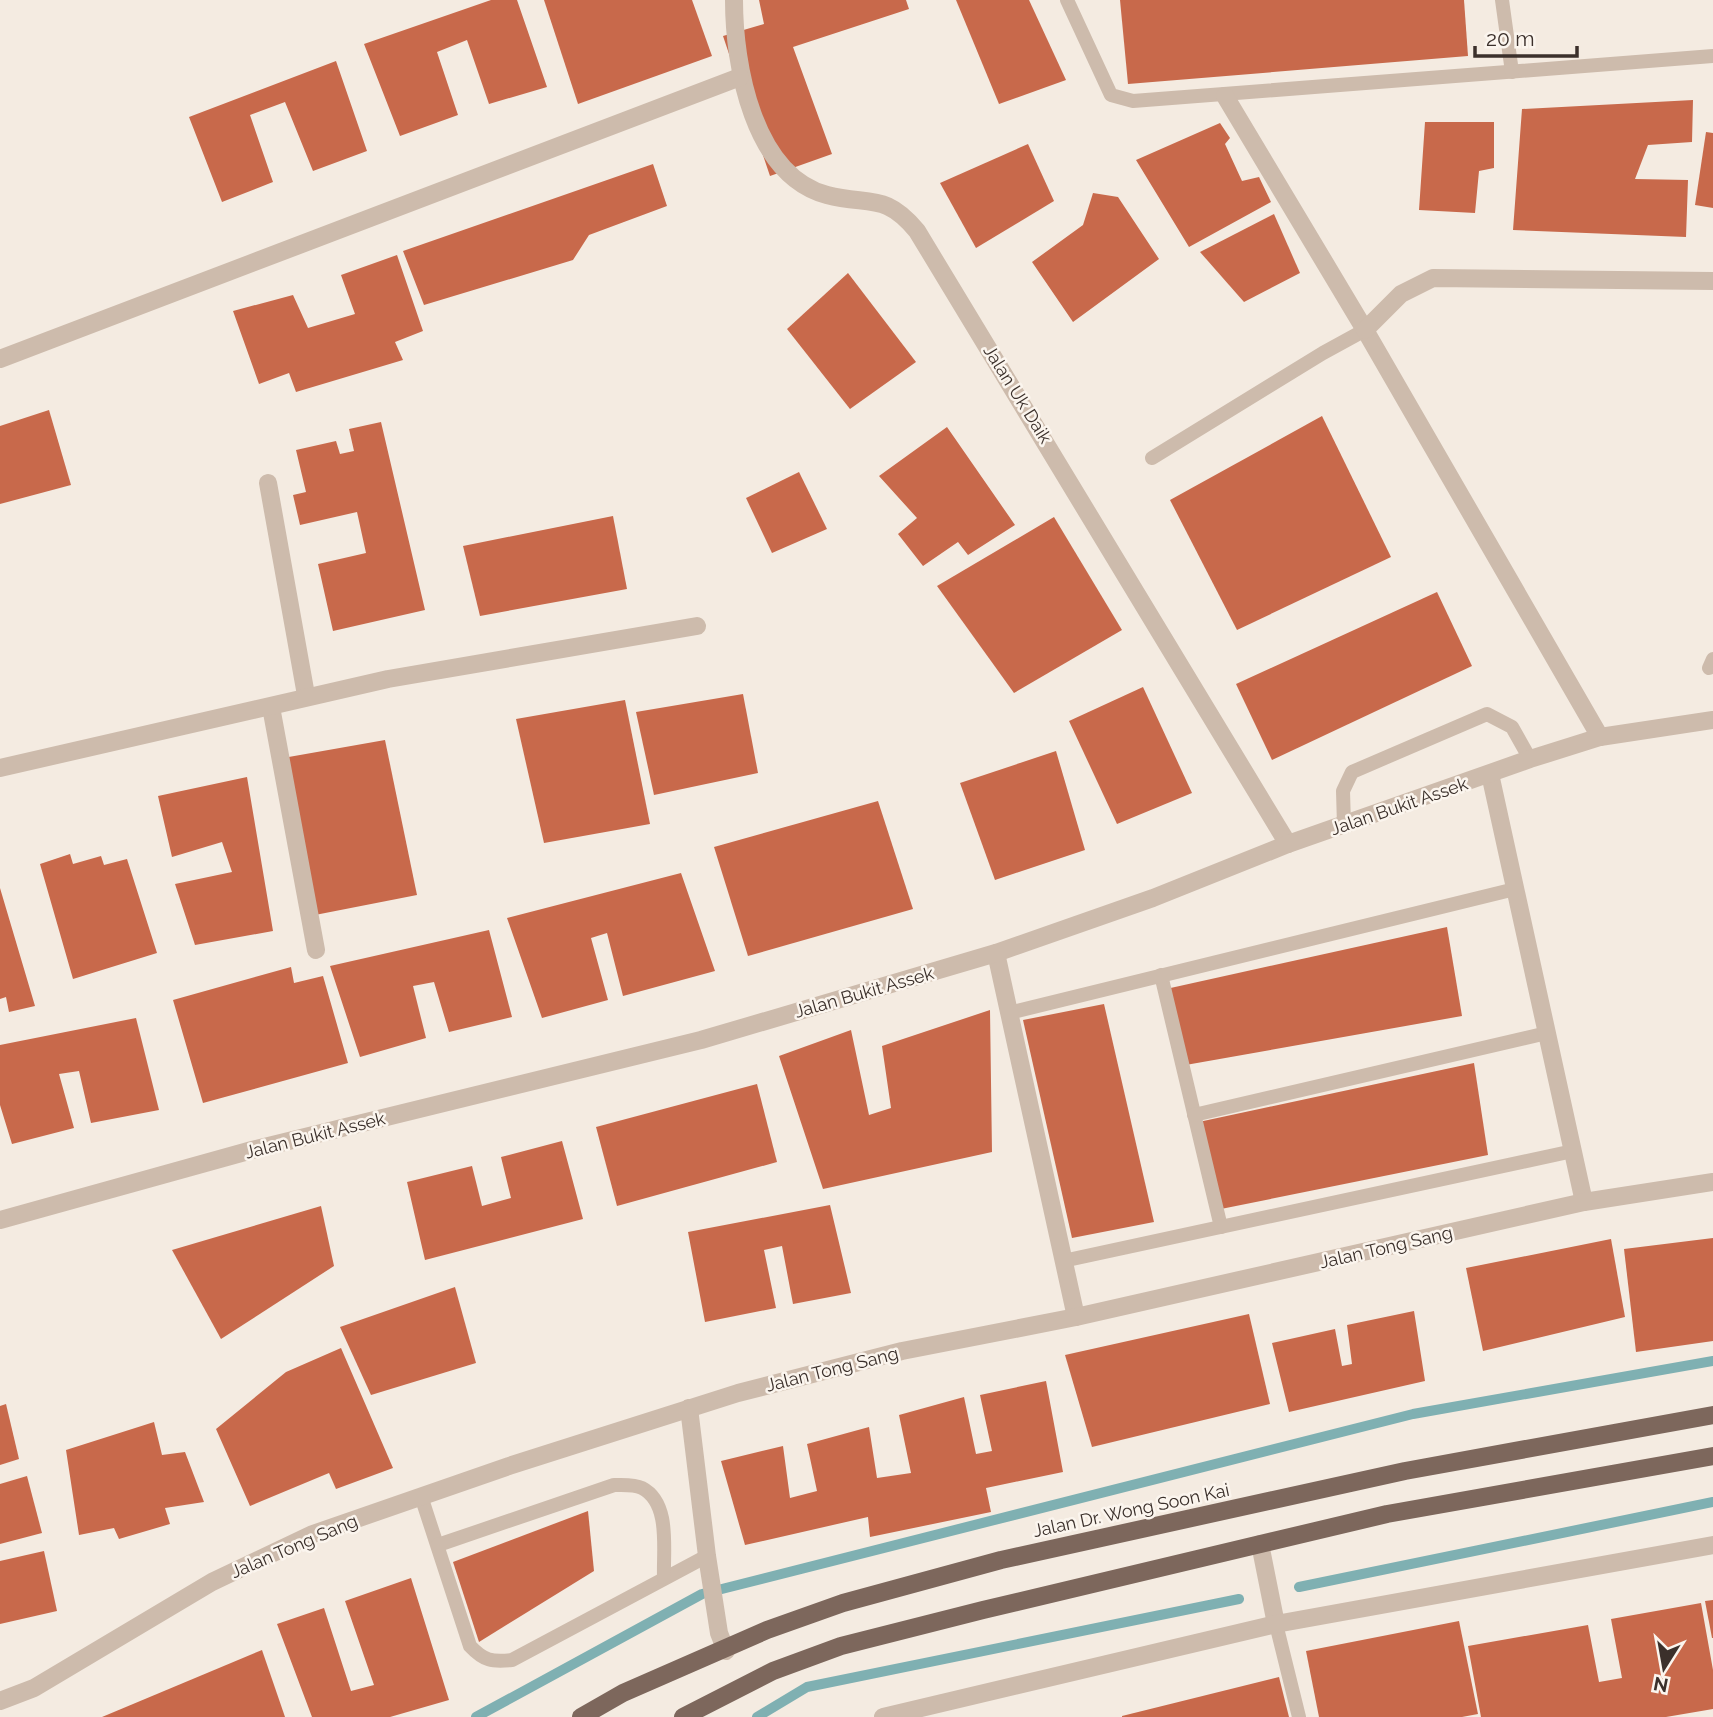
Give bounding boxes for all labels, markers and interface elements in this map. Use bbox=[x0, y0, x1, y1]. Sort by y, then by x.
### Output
scale bar bbox=[1475, 14, 1576, 58]
text: 20 m bbox=[1486, 26, 1534, 51]
street label: Jalan Uk Daik bbox=[979, 341, 1057, 447]
street label: Jalan Bukit Assek bbox=[1328, 773, 1471, 839]
street label: Jalan Bukit Assek bbox=[792, 962, 936, 1022]
street label: Jalan Bukit Assek bbox=[243, 1107, 388, 1163]
street label: Jalan Tong Sang bbox=[1317, 1221, 1455, 1273]
street label: Jalan Tong Sang bbox=[764, 1342, 900, 1396]
street label: Jalan Dr. Wong Soon Kai bbox=[1031, 1479, 1231, 1541]
street label: Jalan Tong Sang bbox=[227, 1510, 361, 1582]
north arrow bbox=[1629, 1633, 1699, 1703]
text: N bbox=[1652, 1673, 1670, 1697]

